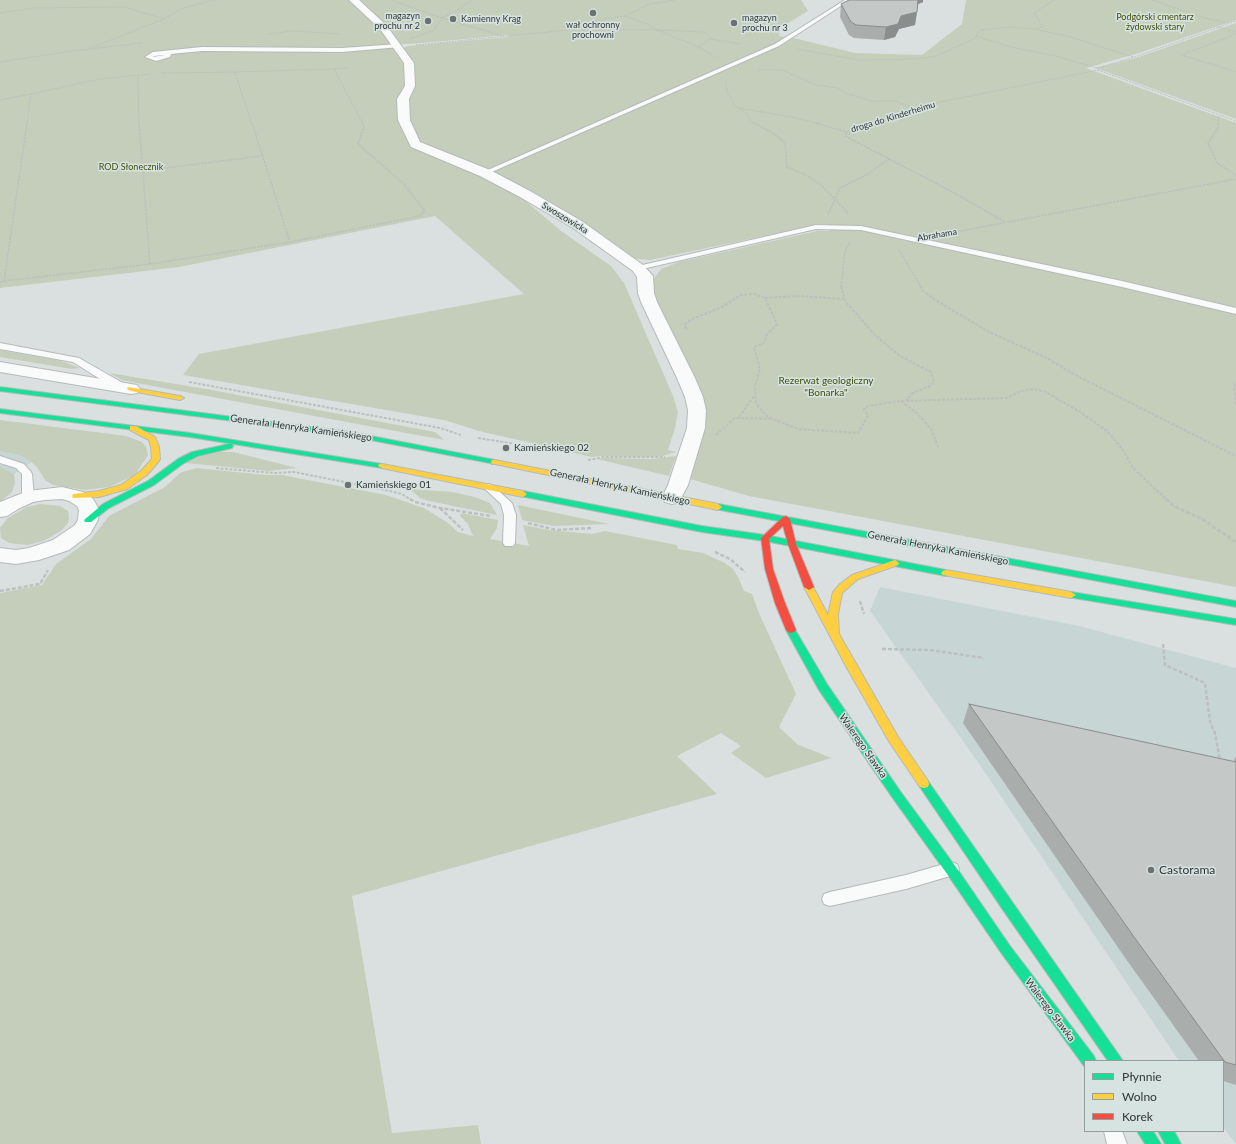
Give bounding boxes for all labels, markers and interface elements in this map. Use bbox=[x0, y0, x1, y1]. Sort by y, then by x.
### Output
marker: wał ochronny prochowni bbox=[588, 8, 598, 18]
place label: magazyn prochu nr 2 bbox=[374, 11, 420, 32]
park label: Podgórski cmentarz żydowski stary bbox=[1116, 12, 1194, 33]
place label: magazyn prochu nr 3 bbox=[742, 13, 788, 34]
marker: Kamienny Krąg bbox=[448, 14, 458, 24]
place label: Kamienny Krąg bbox=[461, 14, 521, 24]
marker: magazyn prochu nr 2 bbox=[423, 16, 433, 26]
marker: magazyn prochu nr 3 bbox=[729, 18, 739, 28]
place label: wał ochronny prochowni bbox=[566, 20, 620, 41]
street label: droga do Kinderheimu bbox=[849, 99, 937, 135]
park label: ROD Słonecznik bbox=[99, 162, 163, 172]
street label: Swoszowicka bbox=[540, 200, 590, 236]
street label: Abrahama bbox=[916, 226, 958, 244]
park label: Rezerwat geologiczny "Bonarka" bbox=[779, 375, 873, 398]
street label: Generała Henryka Kamieńskiego bbox=[229, 412, 373, 444]
place label: Kamieńskiego 02 bbox=[514, 442, 589, 454]
marker: Kamieńskiego 02 bbox=[501, 443, 511, 453]
street label: Generała Henryka Kamieńskiego bbox=[549, 466, 691, 508]
place label: Kamieńskiego 01 bbox=[356, 479, 431, 491]
marker: Kamieńskiego 01 bbox=[343, 480, 353, 490]
street label: Generała Henryka Kamieńskiego bbox=[867, 528, 1009, 568]
street label: Walerego Sławka bbox=[836, 712, 890, 780]
place label: Castorama bbox=[1159, 863, 1215, 877]
marker: Castorama bbox=[1146, 865, 1156, 875]
street label: Walerego Sławka bbox=[1022, 976, 1078, 1044]
legend bbox=[1084, 1060, 1224, 1132]
text: Płynnie bbox=[1122, 1069, 1162, 1084]
text: Wolno bbox=[1122, 1089, 1157, 1104]
text: Korek bbox=[1122, 1109, 1153, 1124]

